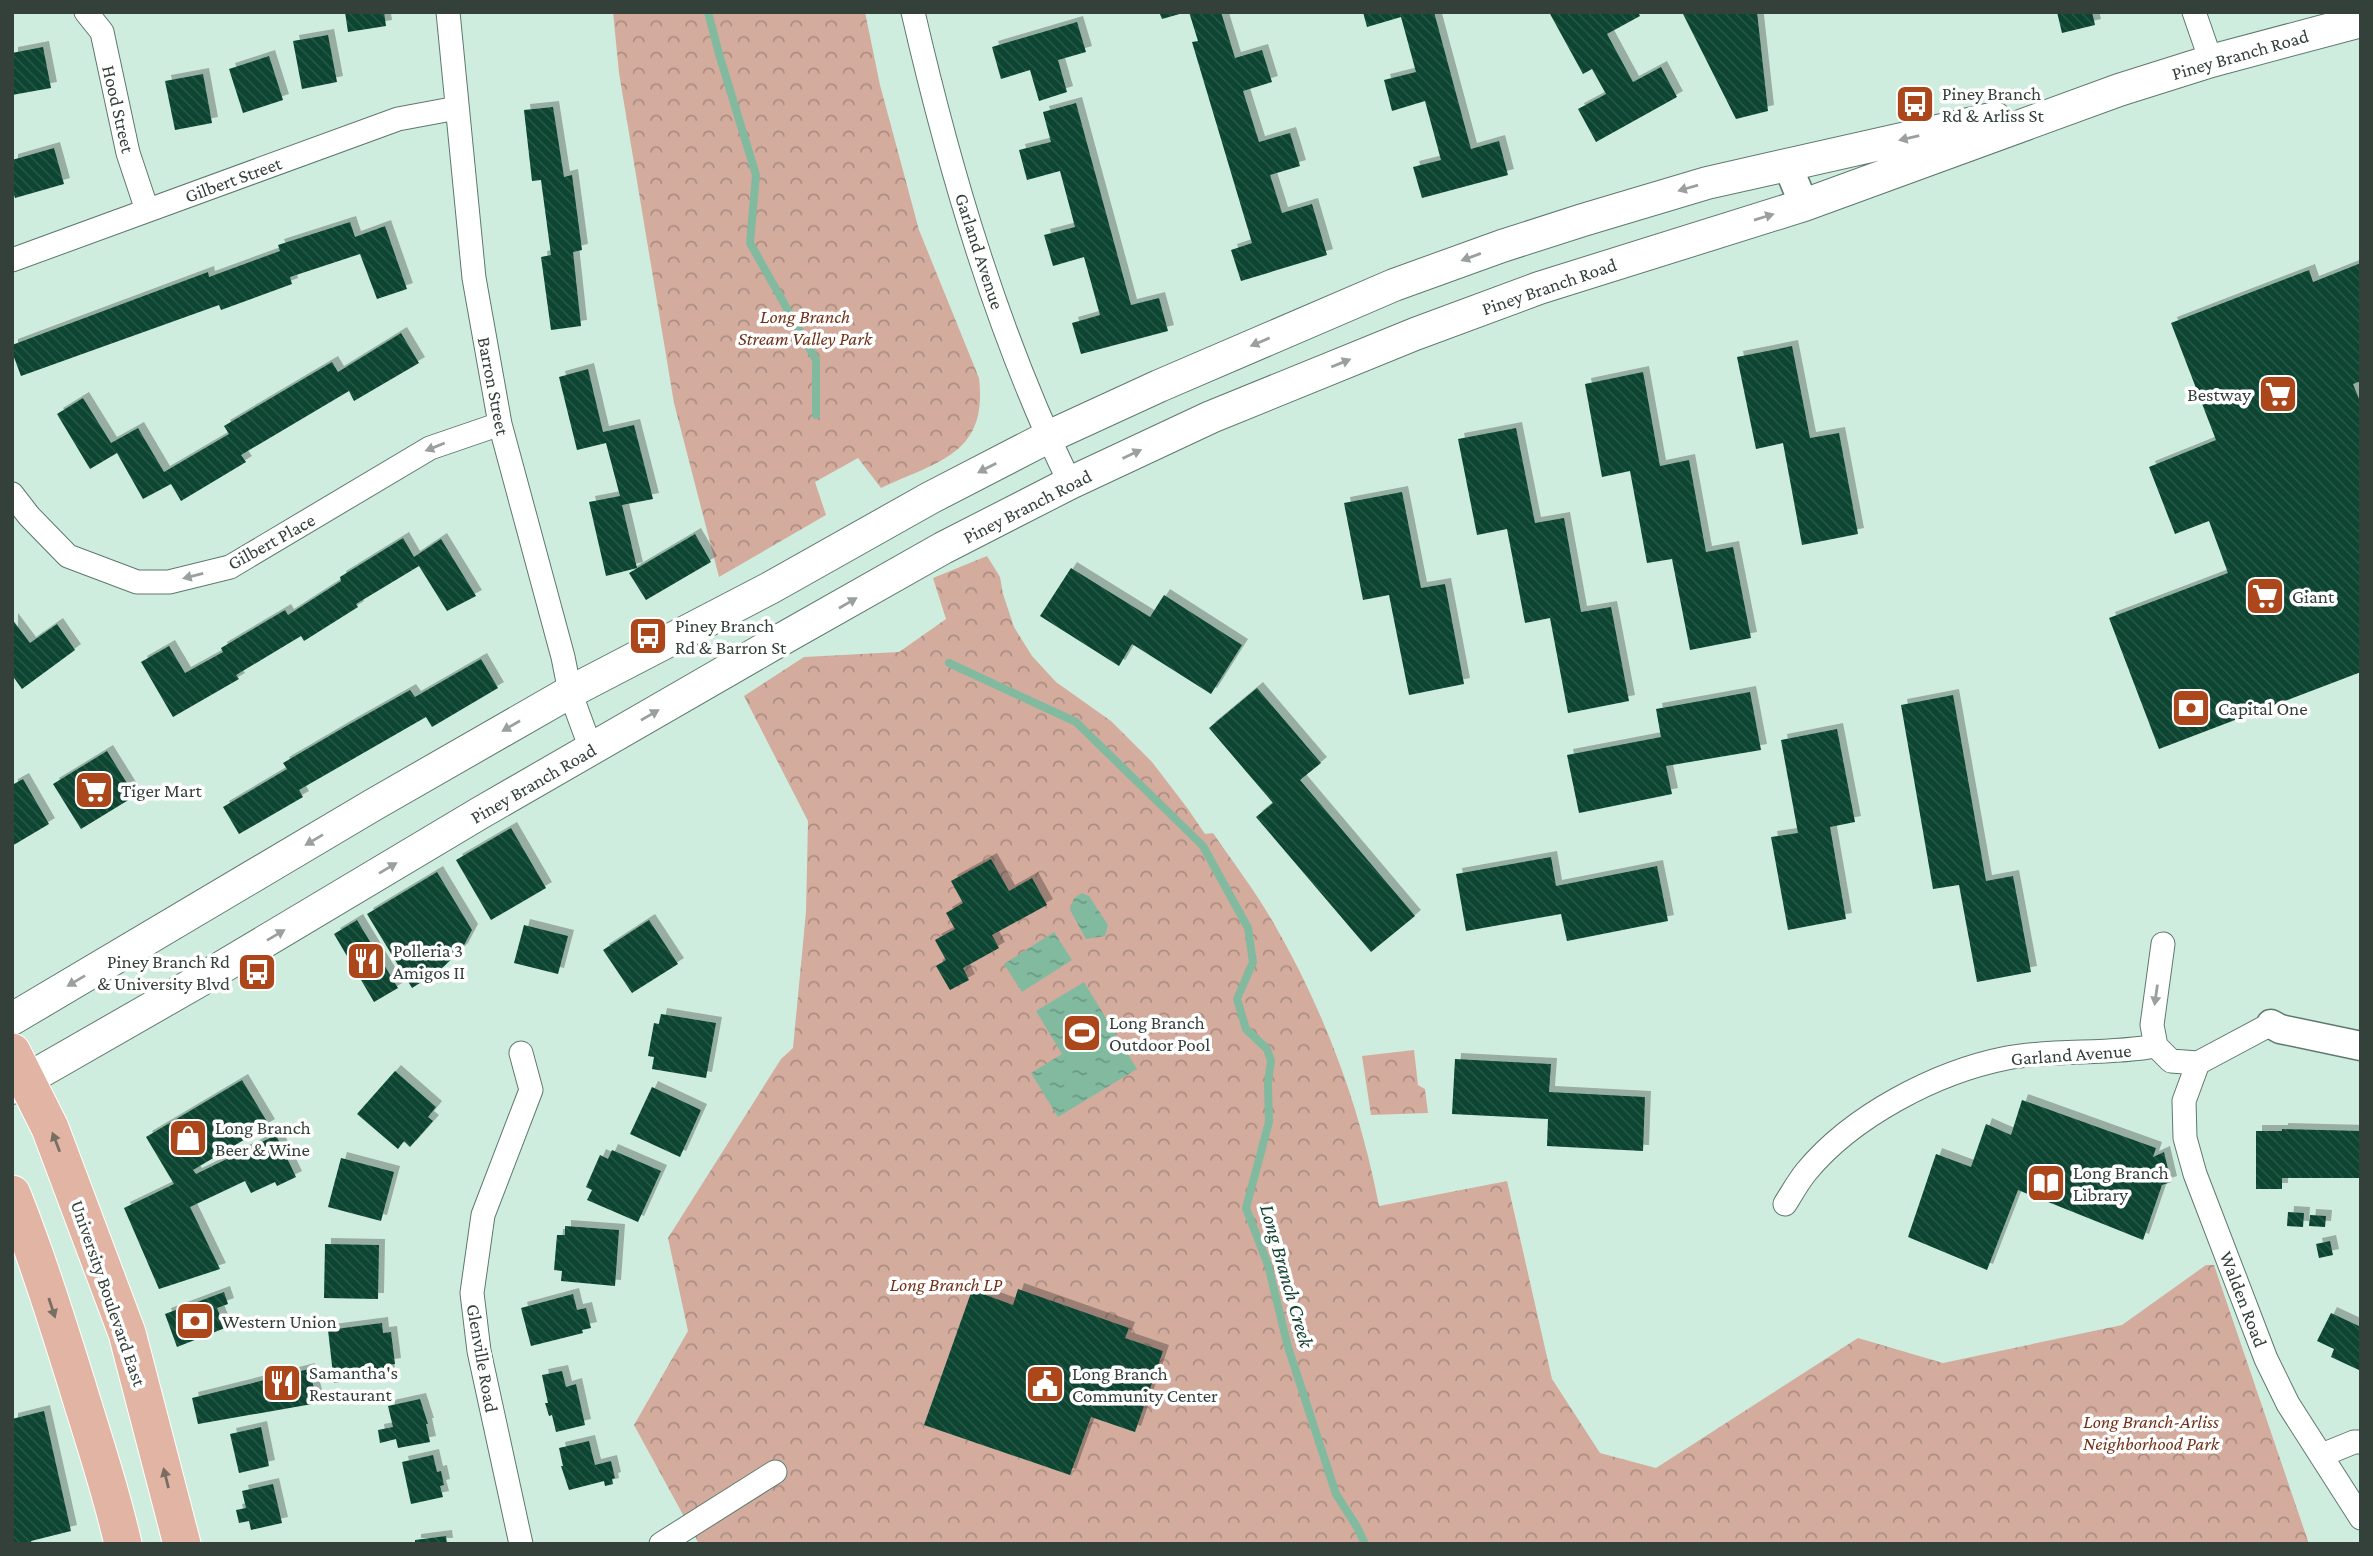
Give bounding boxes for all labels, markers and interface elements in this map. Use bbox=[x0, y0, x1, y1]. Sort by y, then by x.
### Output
street label: Piney Branch Road bbox=[2169, 25, 2311, 84]
street label: Hood Street bbox=[98, 63, 139, 156]
bus stop icon: Piney Branch Rd & Arliss St bbox=[1894, 83, 1936, 125]
place label: Piney Branch Rd & Arliss St bbox=[1942, 83, 2044, 126]
one-way arrow bbox=[1898, 132, 1920, 143]
street label: Gilbert Street bbox=[182, 152, 285, 207]
one-way arrow bbox=[1677, 184, 1698, 194]
street label: Garland Avenue bbox=[951, 190, 1008, 312]
one-way arrow bbox=[1754, 212, 1775, 222]
one-way arrow bbox=[1460, 252, 1481, 263]
street label: Piney Branch Road bbox=[1479, 254, 1619, 319]
park label: Long Branch Stream Valley Park bbox=[738, 306, 873, 349]
street label: Barron Street bbox=[474, 335, 513, 438]
one-way arrow bbox=[1249, 337, 1270, 348]
one-way arrow bbox=[1330, 358, 1351, 369]
supermarket icon: Bestway bbox=[2257, 373, 2299, 415]
place label: Bestway bbox=[2187, 384, 2251, 405]
one-way arrow bbox=[425, 441, 446, 452]
one-way arrow bbox=[1122, 448, 1142, 460]
one-way arrow bbox=[977, 463, 997, 474]
street label: Piney Branch Road bbox=[960, 465, 1095, 548]
street label: Gilbert Place bbox=[224, 509, 318, 574]
one-way arrow bbox=[182, 571, 204, 582]
supermarket icon: Giant bbox=[2244, 575, 2286, 617]
place label: Giant bbox=[2292, 586, 2335, 607]
one-way arrow bbox=[839, 597, 858, 609]
bus stop icon: Piney Branch Rd & Barron St bbox=[627, 615, 669, 657]
place label: Piney Branch Rd & Barron St bbox=[675, 615, 787, 658]
bank icon: Capital One bbox=[2170, 687, 2212, 729]
place label: Capital One bbox=[2218, 698, 2308, 719]
one-way arrow bbox=[641, 709, 660, 721]
one-way arrow bbox=[501, 720, 521, 732]
street label: Piney Branch Road bbox=[467, 739, 600, 828]
supermarket icon: Tiger Mart bbox=[73, 769, 115, 811]
place label: Tiger Mart bbox=[121, 780, 202, 801]
one-way arrow bbox=[304, 833, 323, 846]
one-way arrow bbox=[378, 862, 397, 875]
one-way arrow bbox=[266, 928, 285, 941]
restaurant icon: Polleria 3 Amigos II bbox=[345, 940, 387, 982]
place label: Polleria 3 Amigos II bbox=[393, 940, 465, 983]
place label: Piney Branch Rd & University Blvd bbox=[97, 951, 230, 994]
bus stop icon: Piney Branch Rd & University Blvd bbox=[236, 951, 278, 993]
one-way arrow bbox=[67, 975, 86, 987]
one-way arrow bbox=[2151, 984, 2162, 1006]
sports icon: Long Branch Outdoor Pool bbox=[1061, 1012, 1103, 1054]
place label: Long Branch Outdoor Pool bbox=[1109, 1012, 1210, 1055]
street label: Garland Avenue bbox=[2010, 1040, 2132, 1069]
shop icon: Long Branch Beer & Wine bbox=[167, 1117, 209, 1159]
place label: Long Branch Beer & Wine bbox=[215, 1117, 311, 1160]
one-way arrow bbox=[50, 1131, 61, 1152]
library icon: Long Branch Library bbox=[2025, 1162, 2067, 1204]
place label: Long Branch Library bbox=[2073, 1162, 2169, 1205]
street label: University Boulevard East bbox=[67, 1197, 150, 1390]
water label: Long Branch Creek bbox=[1255, 1202, 1319, 1351]
street label: Walden Road bbox=[2216, 1248, 2271, 1350]
park label: Long Branch LP bbox=[890, 1274, 1003, 1295]
one-way arrow bbox=[48, 1298, 58, 1319]
bank icon: Western Union bbox=[174, 1300, 216, 1342]
street label: Glenville Road bbox=[463, 1302, 502, 1414]
place label: Western Union bbox=[222, 1311, 337, 1332]
restaurant icon: Samantha's Restaurant bbox=[261, 1362, 303, 1404]
place label: Samantha's Restaurant bbox=[309, 1362, 398, 1405]
public building icon: Long Branch Community Center bbox=[1024, 1363, 1066, 1405]
place label: Long Branch Community Center bbox=[1072, 1363, 1218, 1406]
park label: Long Branch-Arliss Neighborhood Park bbox=[2083, 1411, 2220, 1454]
one-way arrow bbox=[160, 1466, 171, 1488]

